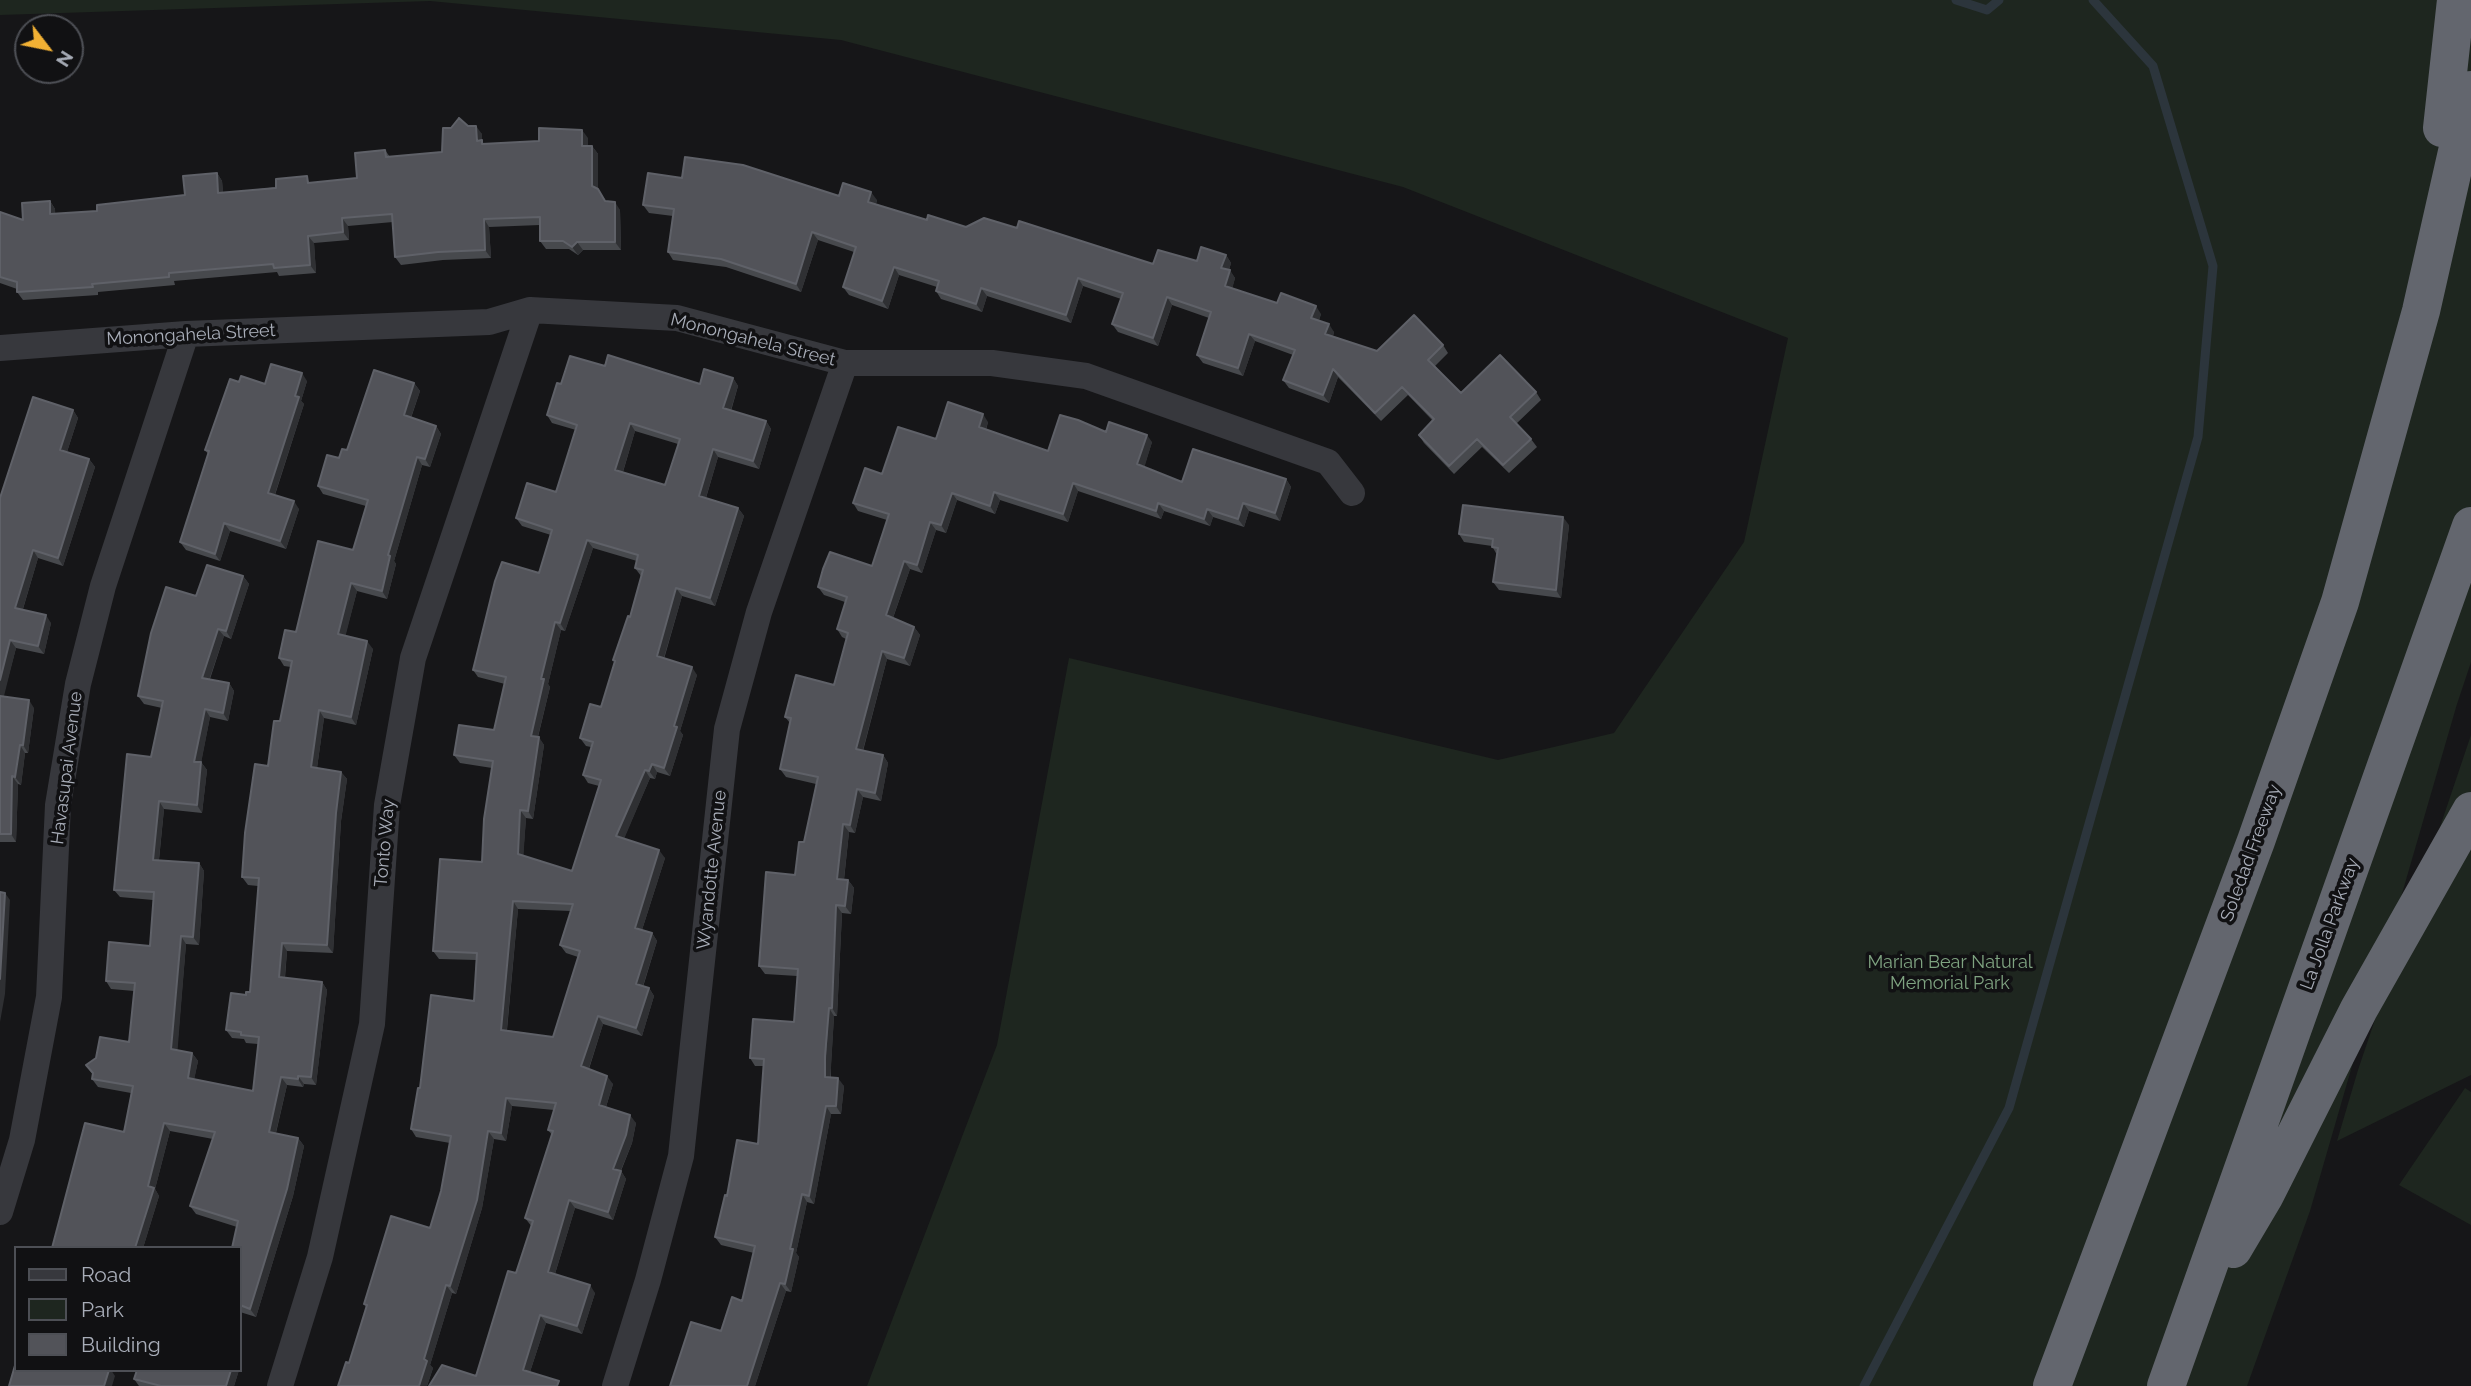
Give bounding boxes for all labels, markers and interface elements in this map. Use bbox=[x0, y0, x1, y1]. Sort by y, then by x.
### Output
north arrow bbox=[14, 14, 84, 84]
text: N bbox=[52, 47, 78, 71]
street label: Monongahela Street bbox=[668, 309, 838, 371]
street label: Monongahela Street bbox=[106, 320, 276, 350]
street label: Havasupai Avenue bbox=[47, 690, 87, 846]
street label: Soledad Freeway bbox=[2216, 781, 2286, 925]
street label: Wyandotte Avenue bbox=[693, 789, 731, 951]
street label: Tonto Way bbox=[370, 798, 400, 888]
street label: La Jolla Parkway bbox=[2296, 855, 2364, 993]
park label: Marian Bear Natural Memorial Park bbox=[1867, 952, 2033, 995]
legend bbox=[14, 1246, 242, 1372]
text: Road bbox=[81, 1262, 131, 1287]
text: Park bbox=[81, 1297, 124, 1322]
text: Building bbox=[81, 1332, 161, 1357]

